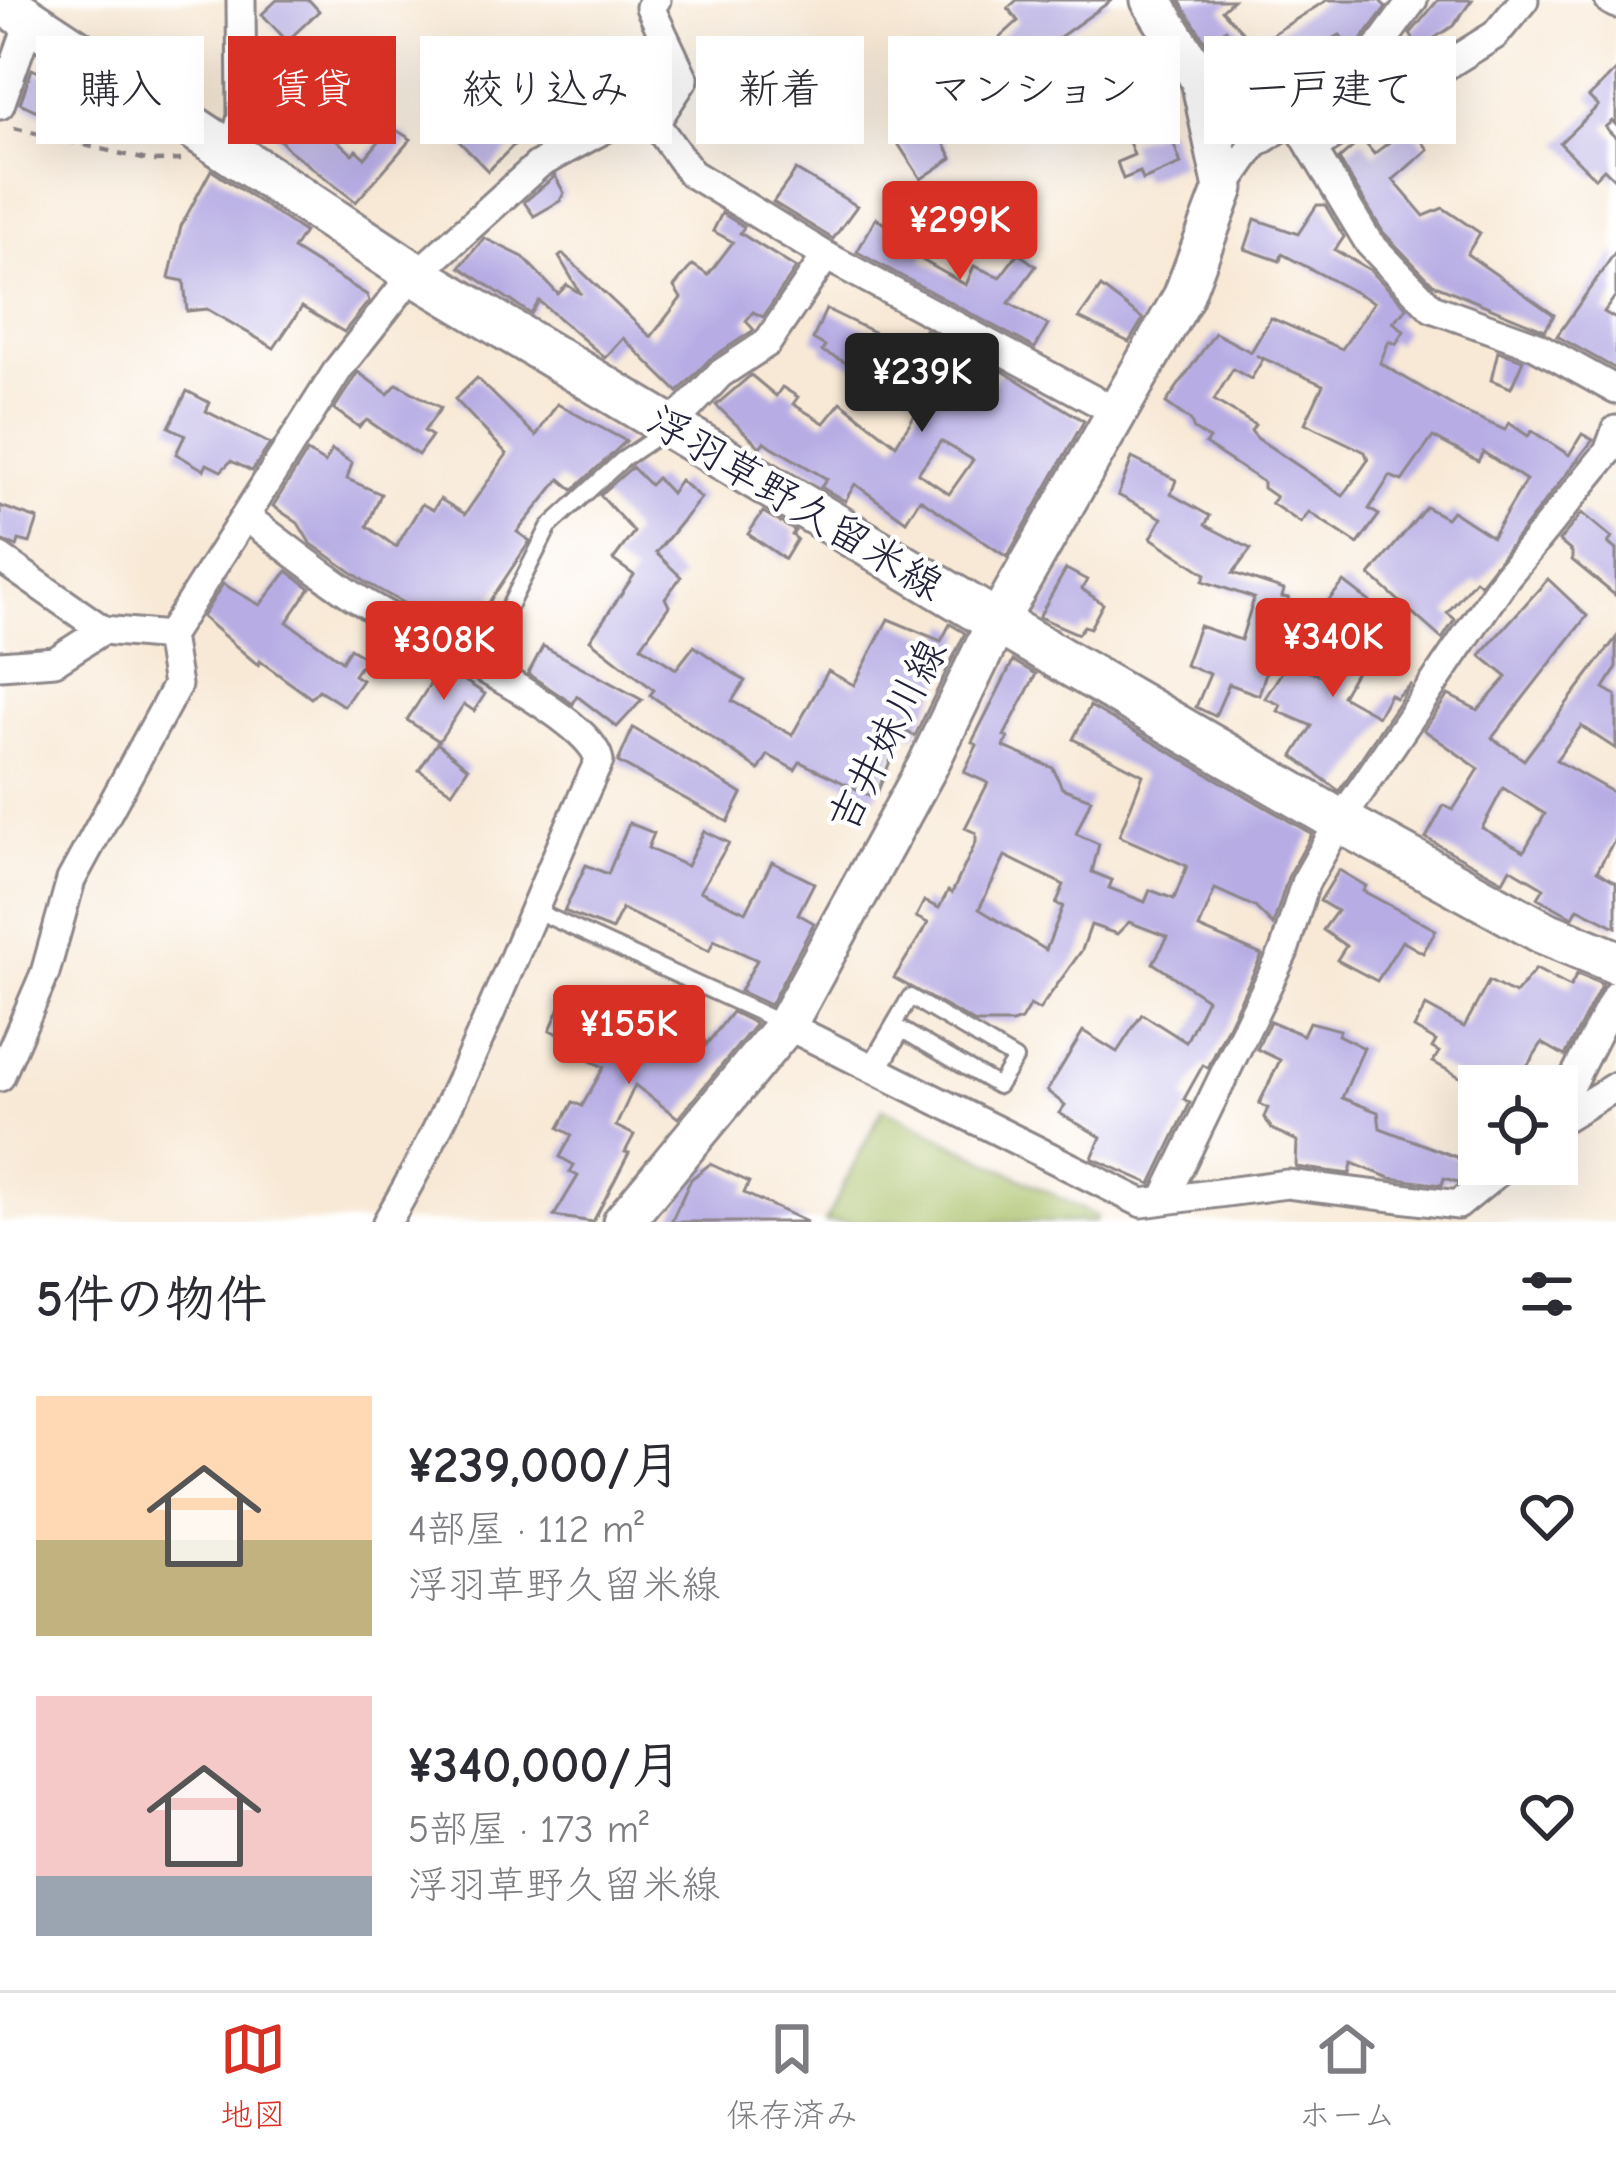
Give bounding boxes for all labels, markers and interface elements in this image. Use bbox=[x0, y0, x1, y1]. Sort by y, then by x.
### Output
chip: 購入 bbox=[36, 36, 204, 144]
chip: 賃貸 bbox=[228, 36, 396, 144]
chip: 絞り込み bbox=[420, 36, 672, 144]
chip: 新着 bbox=[696, 36, 864, 144]
chip: マンション bbox=[888, 36, 1180, 144]
chip: 一戸建て bbox=[1204, 36, 1456, 144]
pin: ¥299K bbox=[876, 181, 1044, 283]
text: ¥299K bbox=[909, 197, 1011, 242]
pin: ¥239K bbox=[838, 333, 1006, 435]
text: ¥239K bbox=[872, 349, 972, 394]
street label: 浮羽草野久留米線 bbox=[639, 396, 952, 611]
pin: ¥340K bbox=[1249, 598, 1417, 700]
pin: ¥308K bbox=[360, 601, 528, 703]
text: ¥340K bbox=[1283, 614, 1383, 659]
text: ¥308K bbox=[393, 617, 495, 662]
street label: 吉井妹川線 bbox=[818, 631, 957, 840]
pin: ¥155K bbox=[545, 985, 713, 1087]
text: ¥155K bbox=[580, 1001, 678, 1046]
map controls bbox=[1458, 1065, 1578, 1185]
button: locate bbox=[1458, 1065, 1578, 1185]
icon: filters bbox=[1514, 1261, 1580, 1327]
text: 5件の物件 bbox=[36, 1270, 267, 1329]
text: ¥239,000/月 bbox=[408, 1436, 681, 1495]
icon: home bbox=[132, 1444, 276, 1588]
icon: heart bbox=[1514, 1483, 1580, 1549]
text: 4部屋 · 112 m² bbox=[408, 1507, 644, 1552]
text: 浮羽草野久留米線 bbox=[408, 1563, 720, 1608]
text: ¥340,000/月 bbox=[408, 1736, 682, 1795]
icon: home bbox=[132, 1744, 276, 1888]
icon: heart bbox=[1514, 1783, 1580, 1849]
text: 5部屋 · 173 m² bbox=[408, 1807, 649, 1852]
text: 浮羽草野久留米線 bbox=[408, 1863, 720, 1908]
tab: 地図 bbox=[220, 2016, 286, 2136]
tab: 保存済み bbox=[726, 2016, 858, 2136]
tab: ホーム bbox=[1298, 2016, 1396, 2136]

